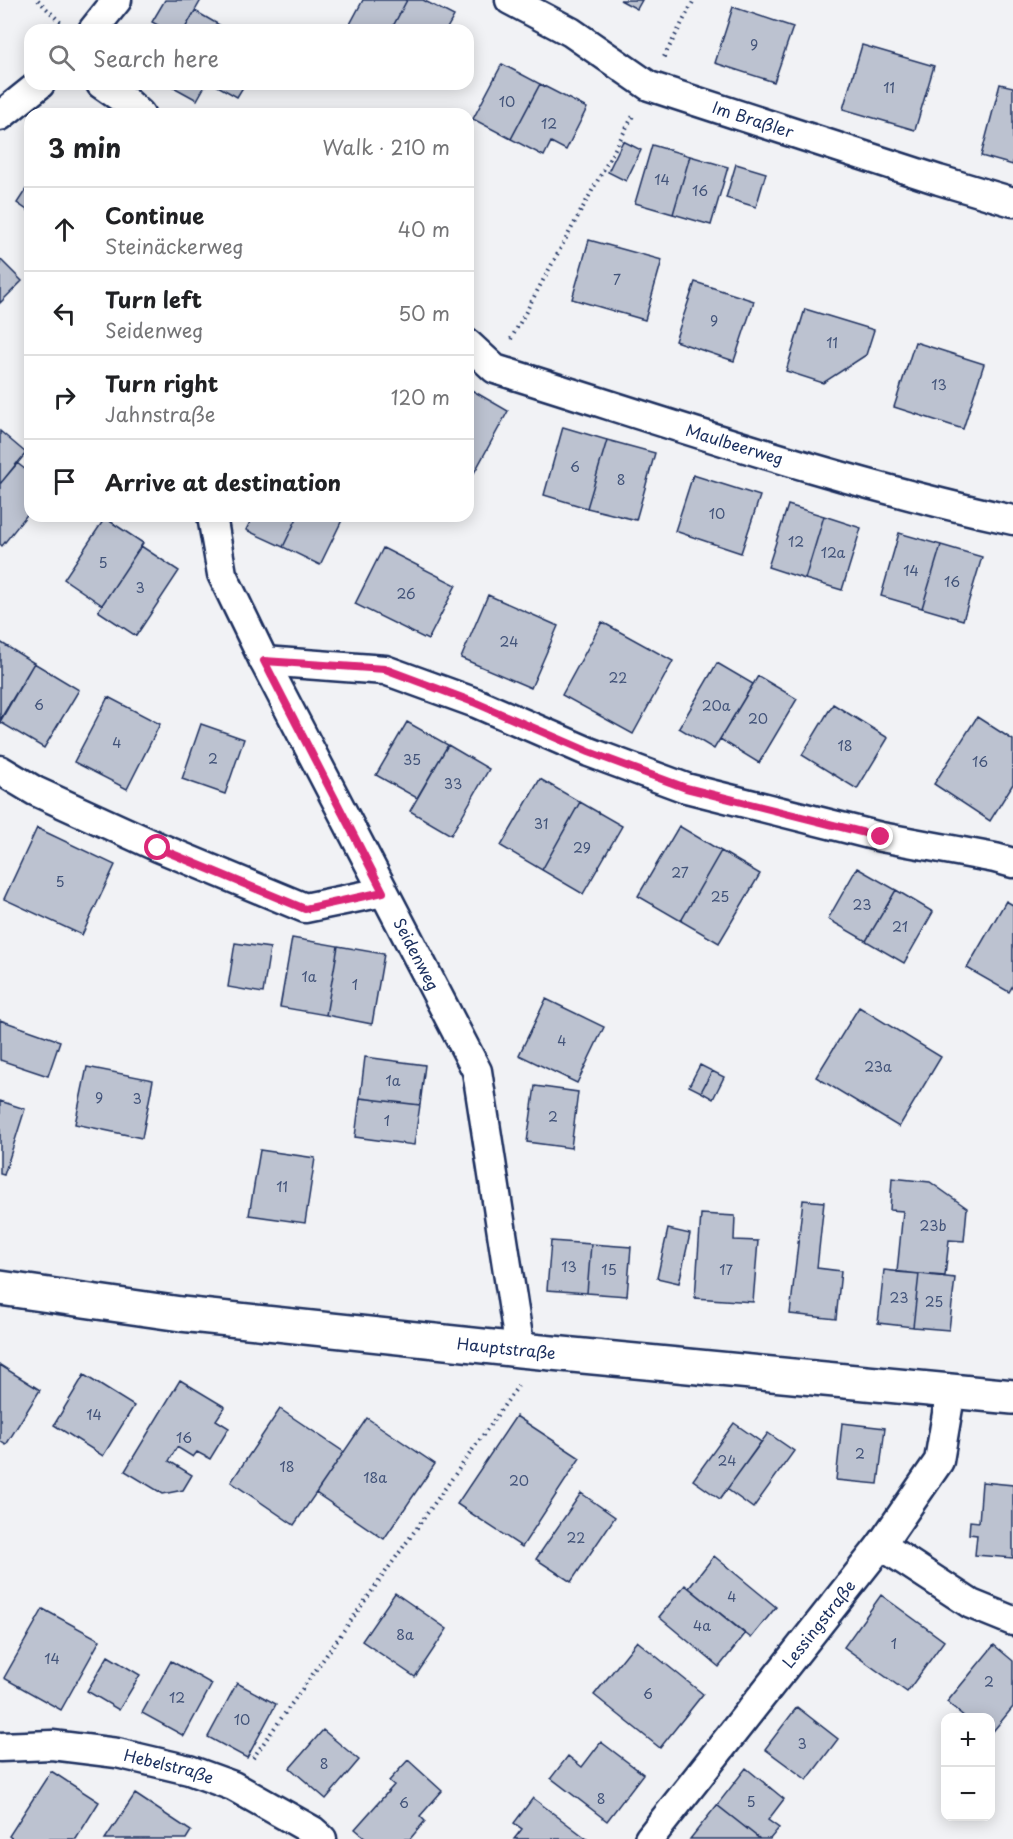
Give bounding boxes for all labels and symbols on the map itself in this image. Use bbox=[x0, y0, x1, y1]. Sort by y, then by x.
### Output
house number: 9 bbox=[750, 34, 758, 55]
house number: 11 bbox=[883, 77, 895, 98]
house number: 10 bbox=[499, 91, 515, 112]
street label: Im Braßler bbox=[709, 94, 798, 143]
house number: 12 bbox=[541, 113, 557, 134]
house number: 14 bbox=[654, 169, 670, 190]
house number: 16 bbox=[692, 180, 708, 201]
house number: 7 bbox=[613, 269, 621, 290]
house number: 9 bbox=[710, 310, 718, 331]
house number: 11 bbox=[826, 332, 838, 353]
house number: 13 bbox=[931, 374, 947, 395]
street label: Maulbeerweg bbox=[683, 417, 787, 470]
house number: 6 bbox=[570, 456, 580, 477]
house number: 8 bbox=[617, 469, 625, 490]
house number: 10 bbox=[709, 503, 725, 524]
house number: 12 bbox=[788, 531, 804, 552]
house number: 12a bbox=[821, 542, 846, 563]
house number: 5 bbox=[98, 552, 108, 573]
house number: 14 bbox=[903, 560, 919, 581]
house number: 16 bbox=[944, 571, 960, 592]
house number: 3 bbox=[135, 577, 145, 598]
house number: 26 bbox=[396, 583, 416, 604]
house number: 24 bbox=[500, 631, 518, 652]
house number: 22 bbox=[609, 667, 627, 688]
house number: 6 bbox=[34, 694, 44, 715]
house number: 20a bbox=[702, 695, 731, 716]
house number: 20 bbox=[748, 708, 768, 729]
house number: 4 bbox=[112, 732, 122, 753]
house number: 18 bbox=[837, 735, 853, 756]
house number: 2 bbox=[208, 748, 218, 769]
house number: 35 bbox=[403, 749, 421, 770]
house number: 16 bbox=[972, 751, 988, 772]
house number: 33 bbox=[444, 773, 462, 794]
house number: 31 bbox=[534, 813, 548, 834]
route end bbox=[867, 823, 893, 849]
route start bbox=[144, 834, 170, 860]
house number: 29 bbox=[573, 837, 591, 858]
house number: 27 bbox=[671, 862, 689, 883]
house number: 5 bbox=[55, 871, 65, 892]
house number: 25 bbox=[711, 886, 729, 907]
house number: 23 bbox=[853, 894, 871, 915]
street label: Seidenweg bbox=[388, 913, 446, 994]
house number: 21 bbox=[892, 916, 908, 937]
house number: 1a bbox=[302, 966, 317, 987]
house number: 1 bbox=[352, 974, 358, 995]
house number: 4 bbox=[557, 1030, 567, 1051]
house number: 23a bbox=[864, 1056, 892, 1077]
house number: 1a bbox=[386, 1070, 401, 1091]
house number: 9 bbox=[95, 1087, 103, 1108]
house number: 3 bbox=[132, 1088, 142, 1109]
house number: 2 bbox=[548, 1106, 558, 1127]
house number: 1 bbox=[384, 1110, 390, 1131]
house number: 11 bbox=[276, 1176, 288, 1197]
house number: 23b bbox=[919, 1215, 947, 1236]
house number: 13 bbox=[561, 1256, 577, 1277]
house number: 15 bbox=[601, 1259, 617, 1280]
house number: 17 bbox=[719, 1259, 733, 1280]
house number: 23 bbox=[890, 1287, 908, 1308]
house number: 25 bbox=[925, 1291, 943, 1312]
street label: Hauptstraße bbox=[456, 1330, 557, 1364]
house number: 14 bbox=[86, 1404, 102, 1425]
house number: 16 bbox=[176, 1427, 192, 1448]
house number: 2 bbox=[855, 1443, 865, 1464]
house number: 24 bbox=[718, 1450, 736, 1471]
house number: 18 bbox=[279, 1456, 295, 1477]
house number: 18a bbox=[363, 1467, 387, 1488]
house number: 20 bbox=[509, 1470, 529, 1491]
house number: 22 bbox=[567, 1527, 585, 1548]
street label: Lessingstraße bbox=[776, 1574, 860, 1673]
house number: 4 bbox=[727, 1586, 737, 1607]
house number: 4a bbox=[693, 1615, 711, 1636]
house number: 8a bbox=[396, 1624, 414, 1645]
house number: 1 bbox=[891, 1633, 897, 1654]
house number: 14 bbox=[44, 1648, 60, 1669]
house number: 2 bbox=[984, 1671, 994, 1692]
house number: 6 bbox=[643, 1683, 653, 1704]
house number: 12 bbox=[169, 1687, 185, 1708]
house number: 10 bbox=[234, 1709, 250, 1730]
house number: 3 bbox=[797, 1733, 807, 1754]
street label: Hebelstraße bbox=[122, 1742, 218, 1789]
house number: 8 bbox=[320, 1753, 328, 1774]
house number: 8 bbox=[597, 1788, 605, 1809]
house number: 5 bbox=[746, 1791, 756, 1812]
house number: 6 bbox=[399, 1792, 409, 1813]

